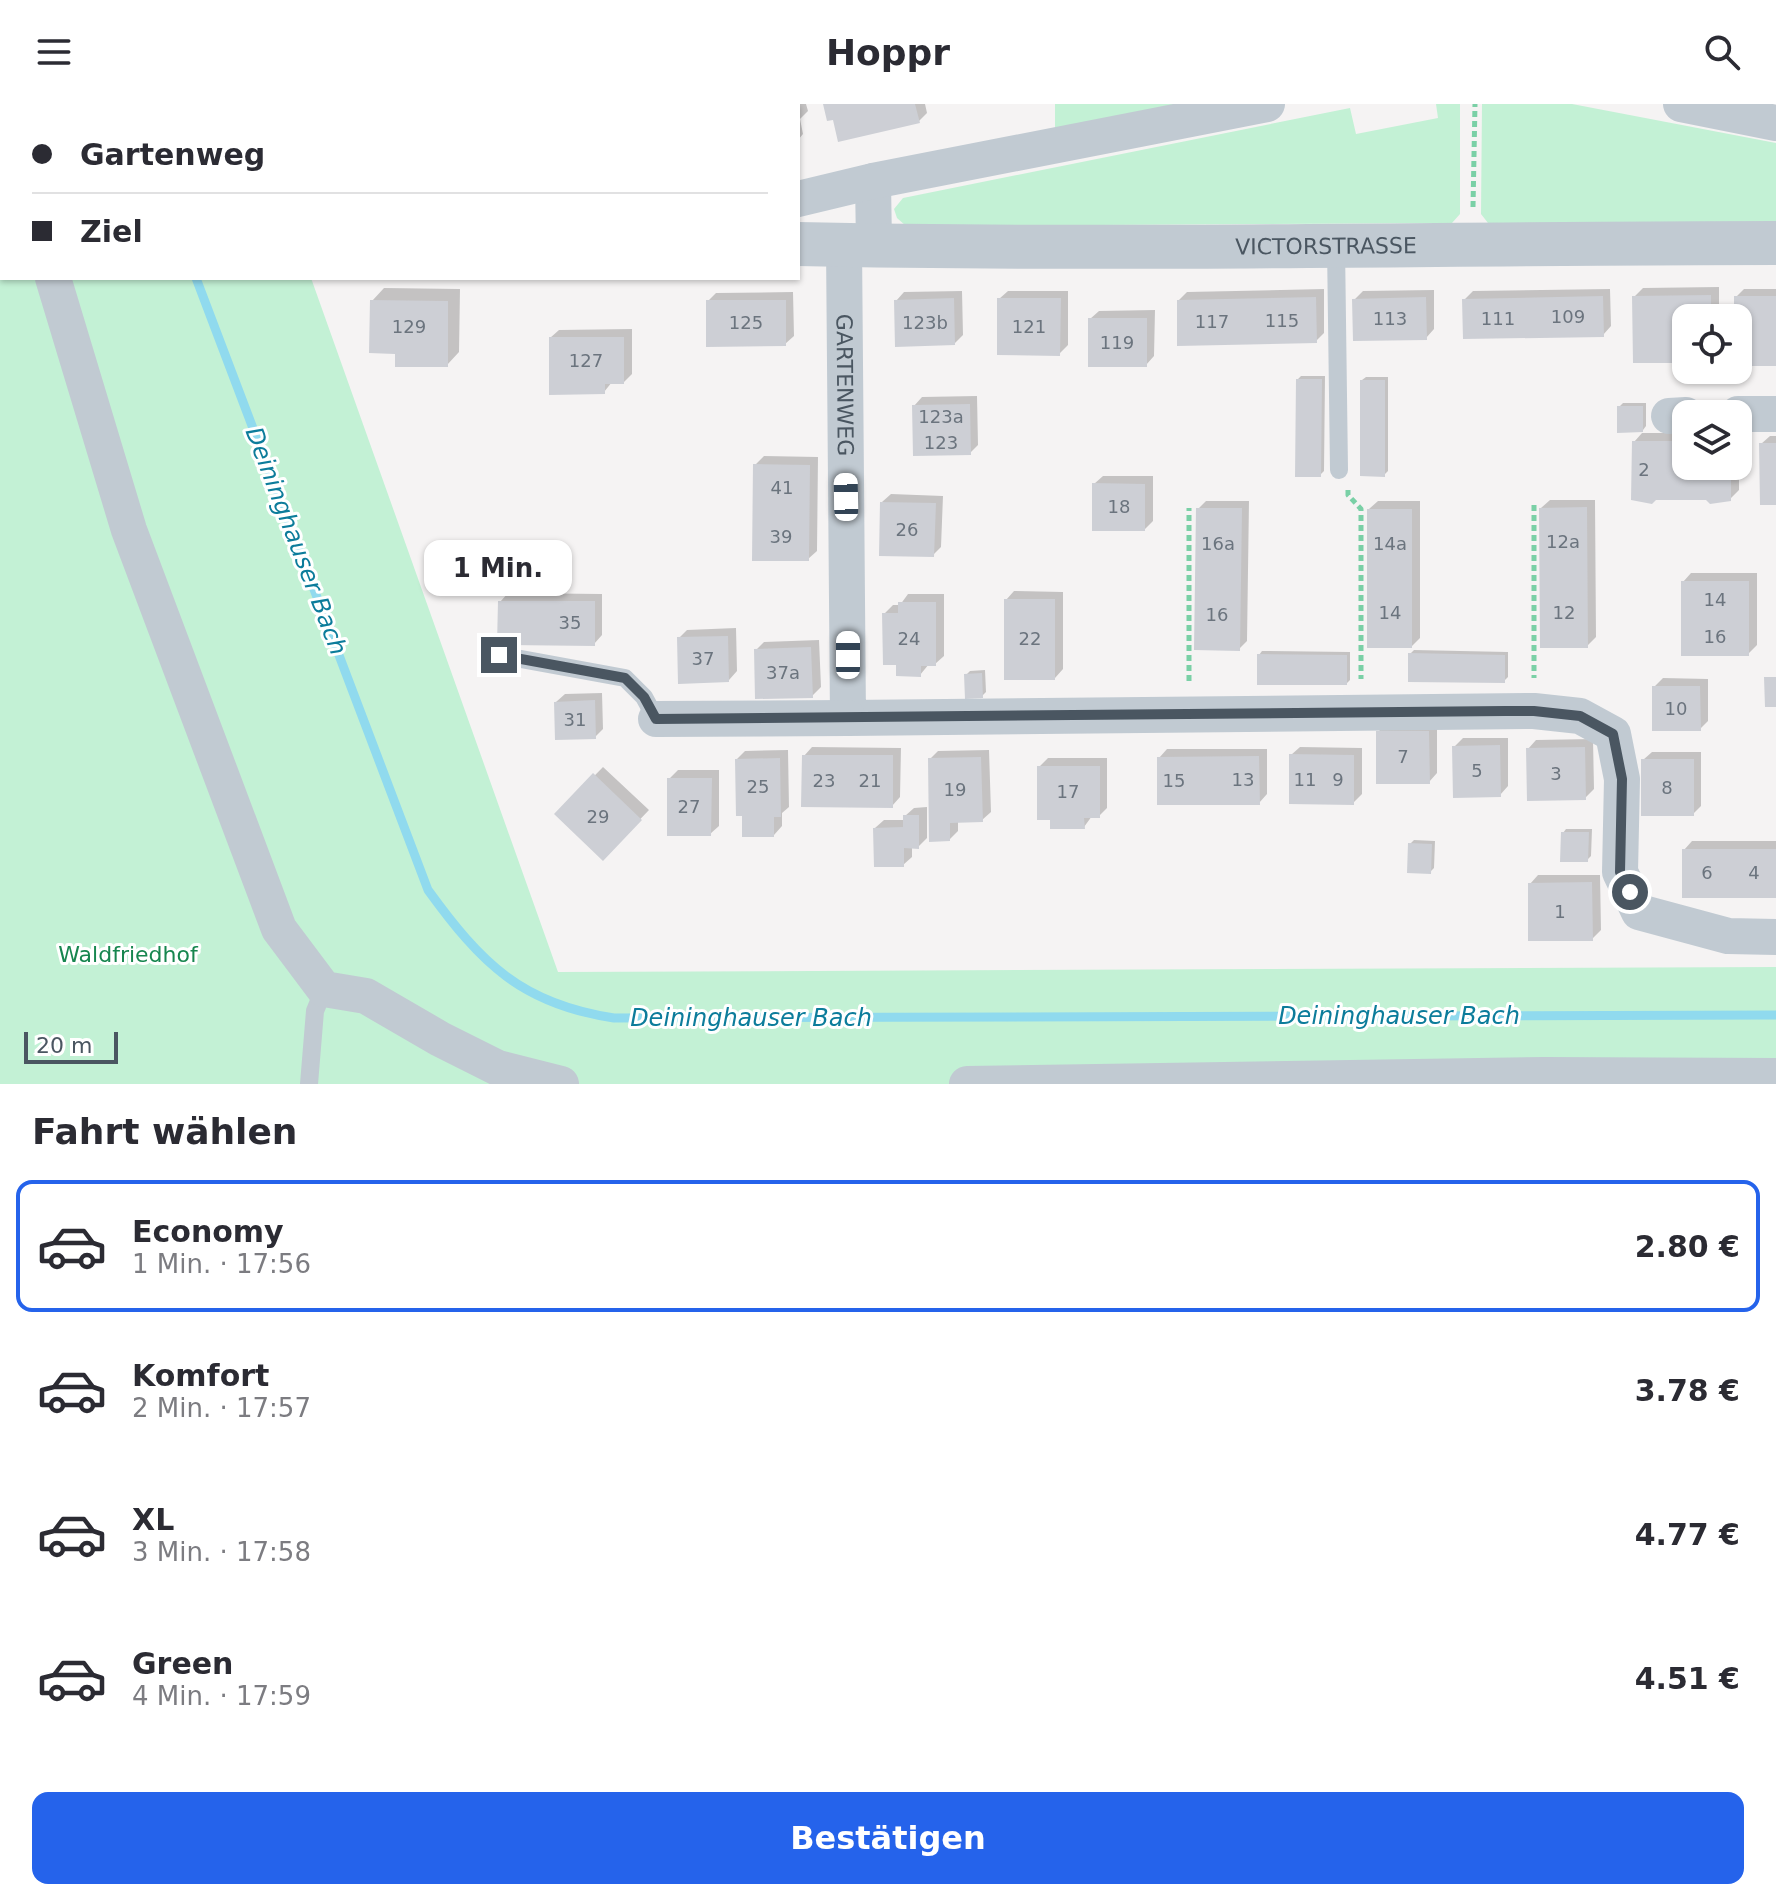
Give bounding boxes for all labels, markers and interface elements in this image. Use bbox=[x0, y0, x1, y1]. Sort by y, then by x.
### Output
icon: menu bbox=[32, 30, 76, 74]
icon: search bbox=[1700, 30, 1744, 74]
text: Hoppr bbox=[826, 32, 950, 73]
text: Gartenweg bbox=[80, 137, 265, 172]
text: Ziel bbox=[80, 214, 143, 249]
street label: VICTORSTRASSE bbox=[1235, 233, 1417, 259]
map controls bbox=[1672, 304, 1752, 480]
button: locate bbox=[1672, 304, 1752, 384]
house number: 109 bbox=[1551, 306, 1585, 327]
house number: 113 bbox=[1373, 308, 1407, 329]
house number: 111 bbox=[1481, 308, 1515, 329]
house number: 115 bbox=[1265, 310, 1299, 331]
house number: 117 bbox=[1195, 311, 1229, 332]
house number: 125 bbox=[729, 312, 763, 333]
house number: 123b bbox=[902, 312, 948, 333]
street label: GARTENWEG bbox=[832, 314, 858, 456]
house number: 129 bbox=[392, 316, 426, 337]
house number: 121 bbox=[1012, 316, 1046, 337]
house number: 119 bbox=[1100, 332, 1134, 353]
house number: 127 bbox=[569, 350, 603, 371]
button: layers bbox=[1672, 400, 1752, 480]
house number: 123a bbox=[918, 406, 964, 427]
water label: Deininghauser Bach bbox=[240, 423, 352, 659]
house number: 123 bbox=[924, 432, 958, 453]
house number: 2 bbox=[1638, 459, 1650, 480]
car bbox=[834, 473, 858, 521]
house number: 41 bbox=[771, 477, 793, 498]
house number: 18 bbox=[1108, 496, 1130, 517]
house number: 26 bbox=[896, 519, 918, 540]
house number: 39 bbox=[770, 526, 792, 547]
house number: 12a bbox=[1546, 531, 1580, 552]
house number: 16a bbox=[1201, 533, 1235, 554]
house number: 14a bbox=[1373, 533, 1407, 554]
callout: 1 Min. bbox=[425, 539, 573, 595]
text: 1 Min. bbox=[453, 553, 543, 583]
house number: 14 bbox=[1704, 589, 1726, 610]
house number: 14 bbox=[1379, 602, 1401, 623]
house number: 12 bbox=[1553, 602, 1575, 623]
house number: 16 bbox=[1206, 604, 1228, 625]
house number: 35 bbox=[559, 612, 581, 633]
house number: 16 bbox=[1704, 626, 1726, 647]
house number: 24 bbox=[898, 628, 920, 649]
house number: 22 bbox=[1019, 628, 1041, 649]
car bbox=[836, 631, 860, 679]
route end bbox=[481, 637, 517, 673]
house number: 37 bbox=[692, 648, 714, 669]
house number: 37a bbox=[766, 662, 800, 683]
house number: 10 bbox=[1665, 698, 1687, 719]
house number: 31 bbox=[564, 709, 586, 730]
house number: 7 bbox=[1397, 746, 1409, 767]
house number: 5 bbox=[1471, 760, 1483, 781]
house number: 3 bbox=[1550, 763, 1562, 784]
house number: 13 bbox=[1232, 769, 1254, 790]
house number: 11 bbox=[1294, 769, 1316, 790]
house number: 9 bbox=[1332, 769, 1344, 790]
house number: 23 bbox=[813, 770, 835, 791]
house number: 21 bbox=[859, 770, 881, 791]
house number: 15 bbox=[1163, 770, 1185, 791]
house number: 25 bbox=[747, 776, 769, 797]
house number: 8 bbox=[1661, 777, 1673, 798]
house number: 19 bbox=[944, 779, 966, 800]
house number: 17 bbox=[1057, 781, 1079, 802]
house number: 27 bbox=[678, 796, 700, 817]
house number: 29 bbox=[587, 806, 609, 827]
house number: 6 bbox=[1701, 862, 1713, 883]
house number: 4 bbox=[1748, 862, 1760, 883]
route start bbox=[1612, 874, 1648, 910]
house number: 1 bbox=[1554, 901, 1566, 922]
park label: Waldfriedhof bbox=[58, 942, 199, 967]
water label: Deininghauser Bach bbox=[1278, 1002, 1520, 1030]
water label: Deininghauser Bach bbox=[630, 1004, 872, 1032]
scale bar bbox=[24, 1028, 118, 1064]
text: 20 m bbox=[36, 1033, 92, 1058]
text: Fahrt wählen bbox=[32, 1111, 297, 1152]
icon: car bbox=[36, 1210, 108, 1282]
text: Economy bbox=[132, 1214, 284, 1249]
text: 2.80 € bbox=[1635, 1229, 1740, 1264]
text: 1 Min. · 17:56 bbox=[132, 1249, 311, 1279]
icon: car bbox=[36, 1354, 108, 1426]
text: Komfort bbox=[132, 1358, 269, 1393]
text: 3.78 € bbox=[1635, 1373, 1740, 1408]
text: 2 Min. · 17:57 bbox=[132, 1393, 311, 1423]
icon: car bbox=[36, 1498, 108, 1570]
text: XL bbox=[132, 1502, 174, 1537]
text: 4.77 € bbox=[1635, 1517, 1740, 1552]
text: 3 Min. · 17:58 bbox=[132, 1537, 311, 1567]
icon: car bbox=[36, 1642, 108, 1714]
text: Green bbox=[132, 1646, 233, 1681]
text: 4.51 € bbox=[1635, 1661, 1740, 1696]
text: 4 Min. · 17:59 bbox=[132, 1681, 311, 1711]
button: Bestätigen bbox=[32, 1792, 1744, 1884]

